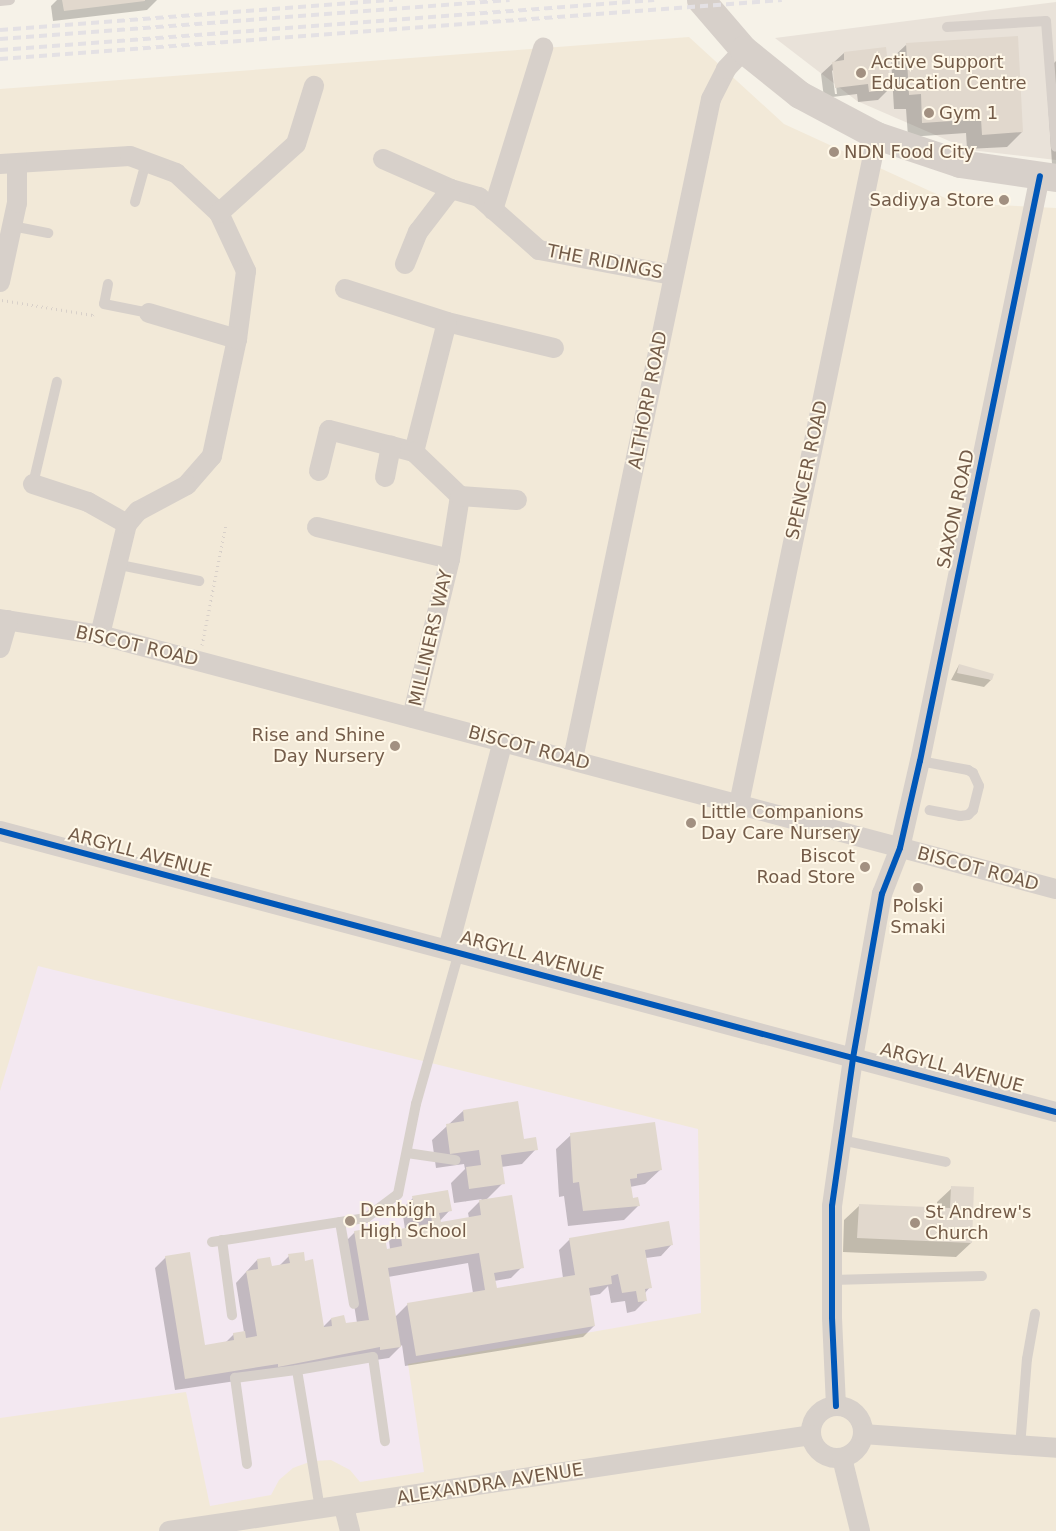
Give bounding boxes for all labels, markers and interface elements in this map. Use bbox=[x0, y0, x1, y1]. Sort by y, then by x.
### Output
place label: Active Support Education Centre bbox=[871, 52, 1027, 94]
marker: Active Support Education Centre bbox=[855, 67, 867, 79]
place label: Gym 1 bbox=[939, 102, 998, 124]
marker: Gym 1 bbox=[923, 107, 935, 119]
place label: NDN Food City bbox=[844, 141, 975, 163]
marker: NDN Food City bbox=[828, 146, 840, 158]
place label: Sadiyya Store bbox=[869, 189, 994, 211]
marker: Sadiyya Store bbox=[998, 194, 1010, 206]
street label: THE RIDINGS bbox=[545, 240, 665, 284]
street label: ALTHORP ROAD bbox=[624, 329, 672, 471]
street label: SPENCER ROAD bbox=[782, 398, 832, 542]
street label: SAXON ROAD bbox=[933, 448, 979, 570]
street label: MILLINERS WAY bbox=[405, 568, 457, 708]
street label: BISCOT ROAD bbox=[74, 621, 200, 671]
street label: BISCOT ROAD bbox=[466, 721, 592, 775]
place label: Rise and Shine Day Nursery bbox=[251, 725, 385, 768]
marker: Rise and Shine Day Nursery bbox=[389, 740, 401, 752]
place label: Little Companions Day Care Nursery bbox=[701, 802, 864, 844]
marker: Little Companions Day Care Nursery bbox=[685, 817, 697, 829]
street label: ARGYLL AVENUE bbox=[66, 823, 214, 883]
street label: BISCOT ROAD bbox=[915, 842, 1041, 896]
place label: Biscot Road Store bbox=[757, 846, 855, 889]
marker: Biscot Road Store bbox=[859, 861, 871, 873]
marker: Polski Smaki bbox=[912, 882, 924, 894]
place label: Polski Smaki bbox=[890, 896, 946, 939]
street label: ARGYLL AVENUE bbox=[458, 926, 606, 986]
street label: ARGYLL AVENUE bbox=[878, 1038, 1026, 1098]
place label: Denbigh High School bbox=[360, 1200, 467, 1242]
place label: St Andrew's Church bbox=[925, 1202, 1031, 1244]
marker: Denbigh High School bbox=[344, 1215, 356, 1227]
marker: St Andrew's Church bbox=[909, 1217, 921, 1229]
street label: ALEXANDRA AVENUE bbox=[395, 1459, 585, 1509]

